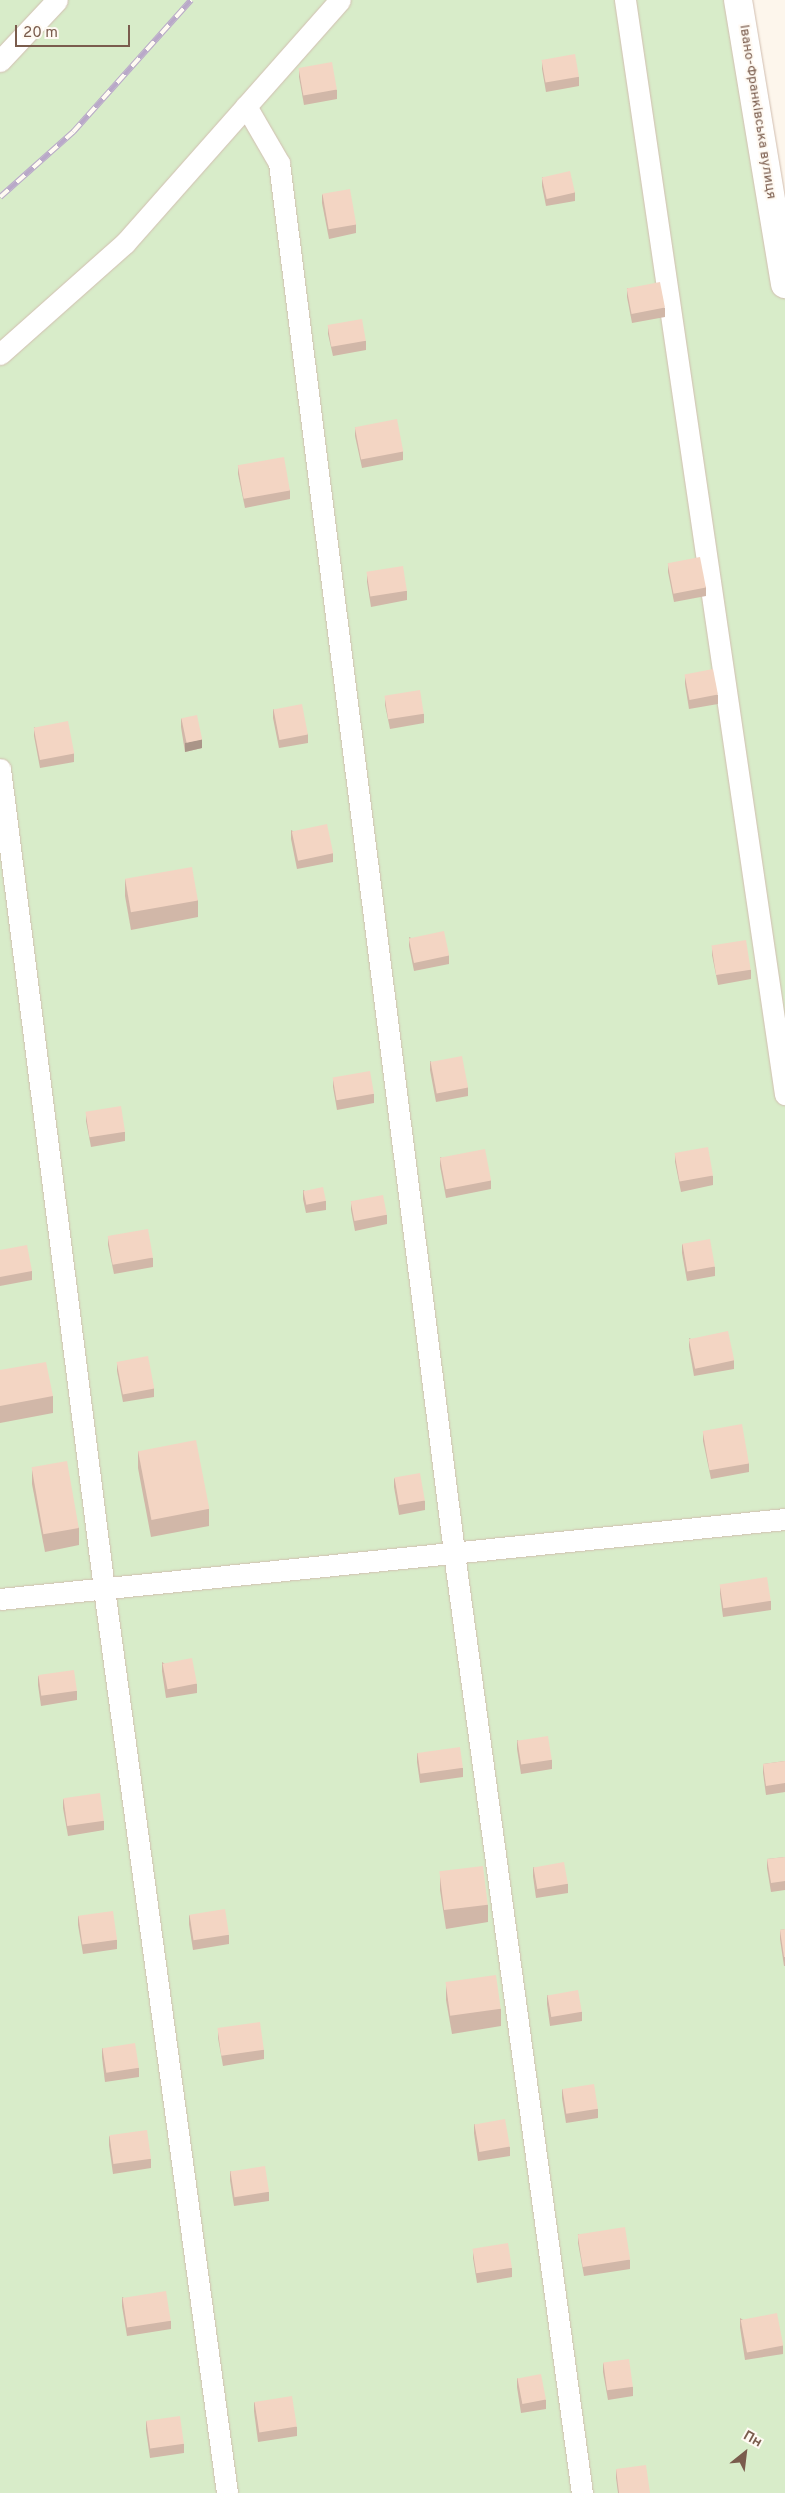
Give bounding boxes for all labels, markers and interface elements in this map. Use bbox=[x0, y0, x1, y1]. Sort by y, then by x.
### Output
scale bar bbox=[18, 15, 132, 47]
text: 20 m bbox=[23, 24, 58, 43]
street label: Івано-Франківська вулиця bbox=[735, 24, 779, 200]
text: Пн bbox=[740, 2427, 765, 2451]
north arrow bbox=[720, 2428, 770, 2478]

